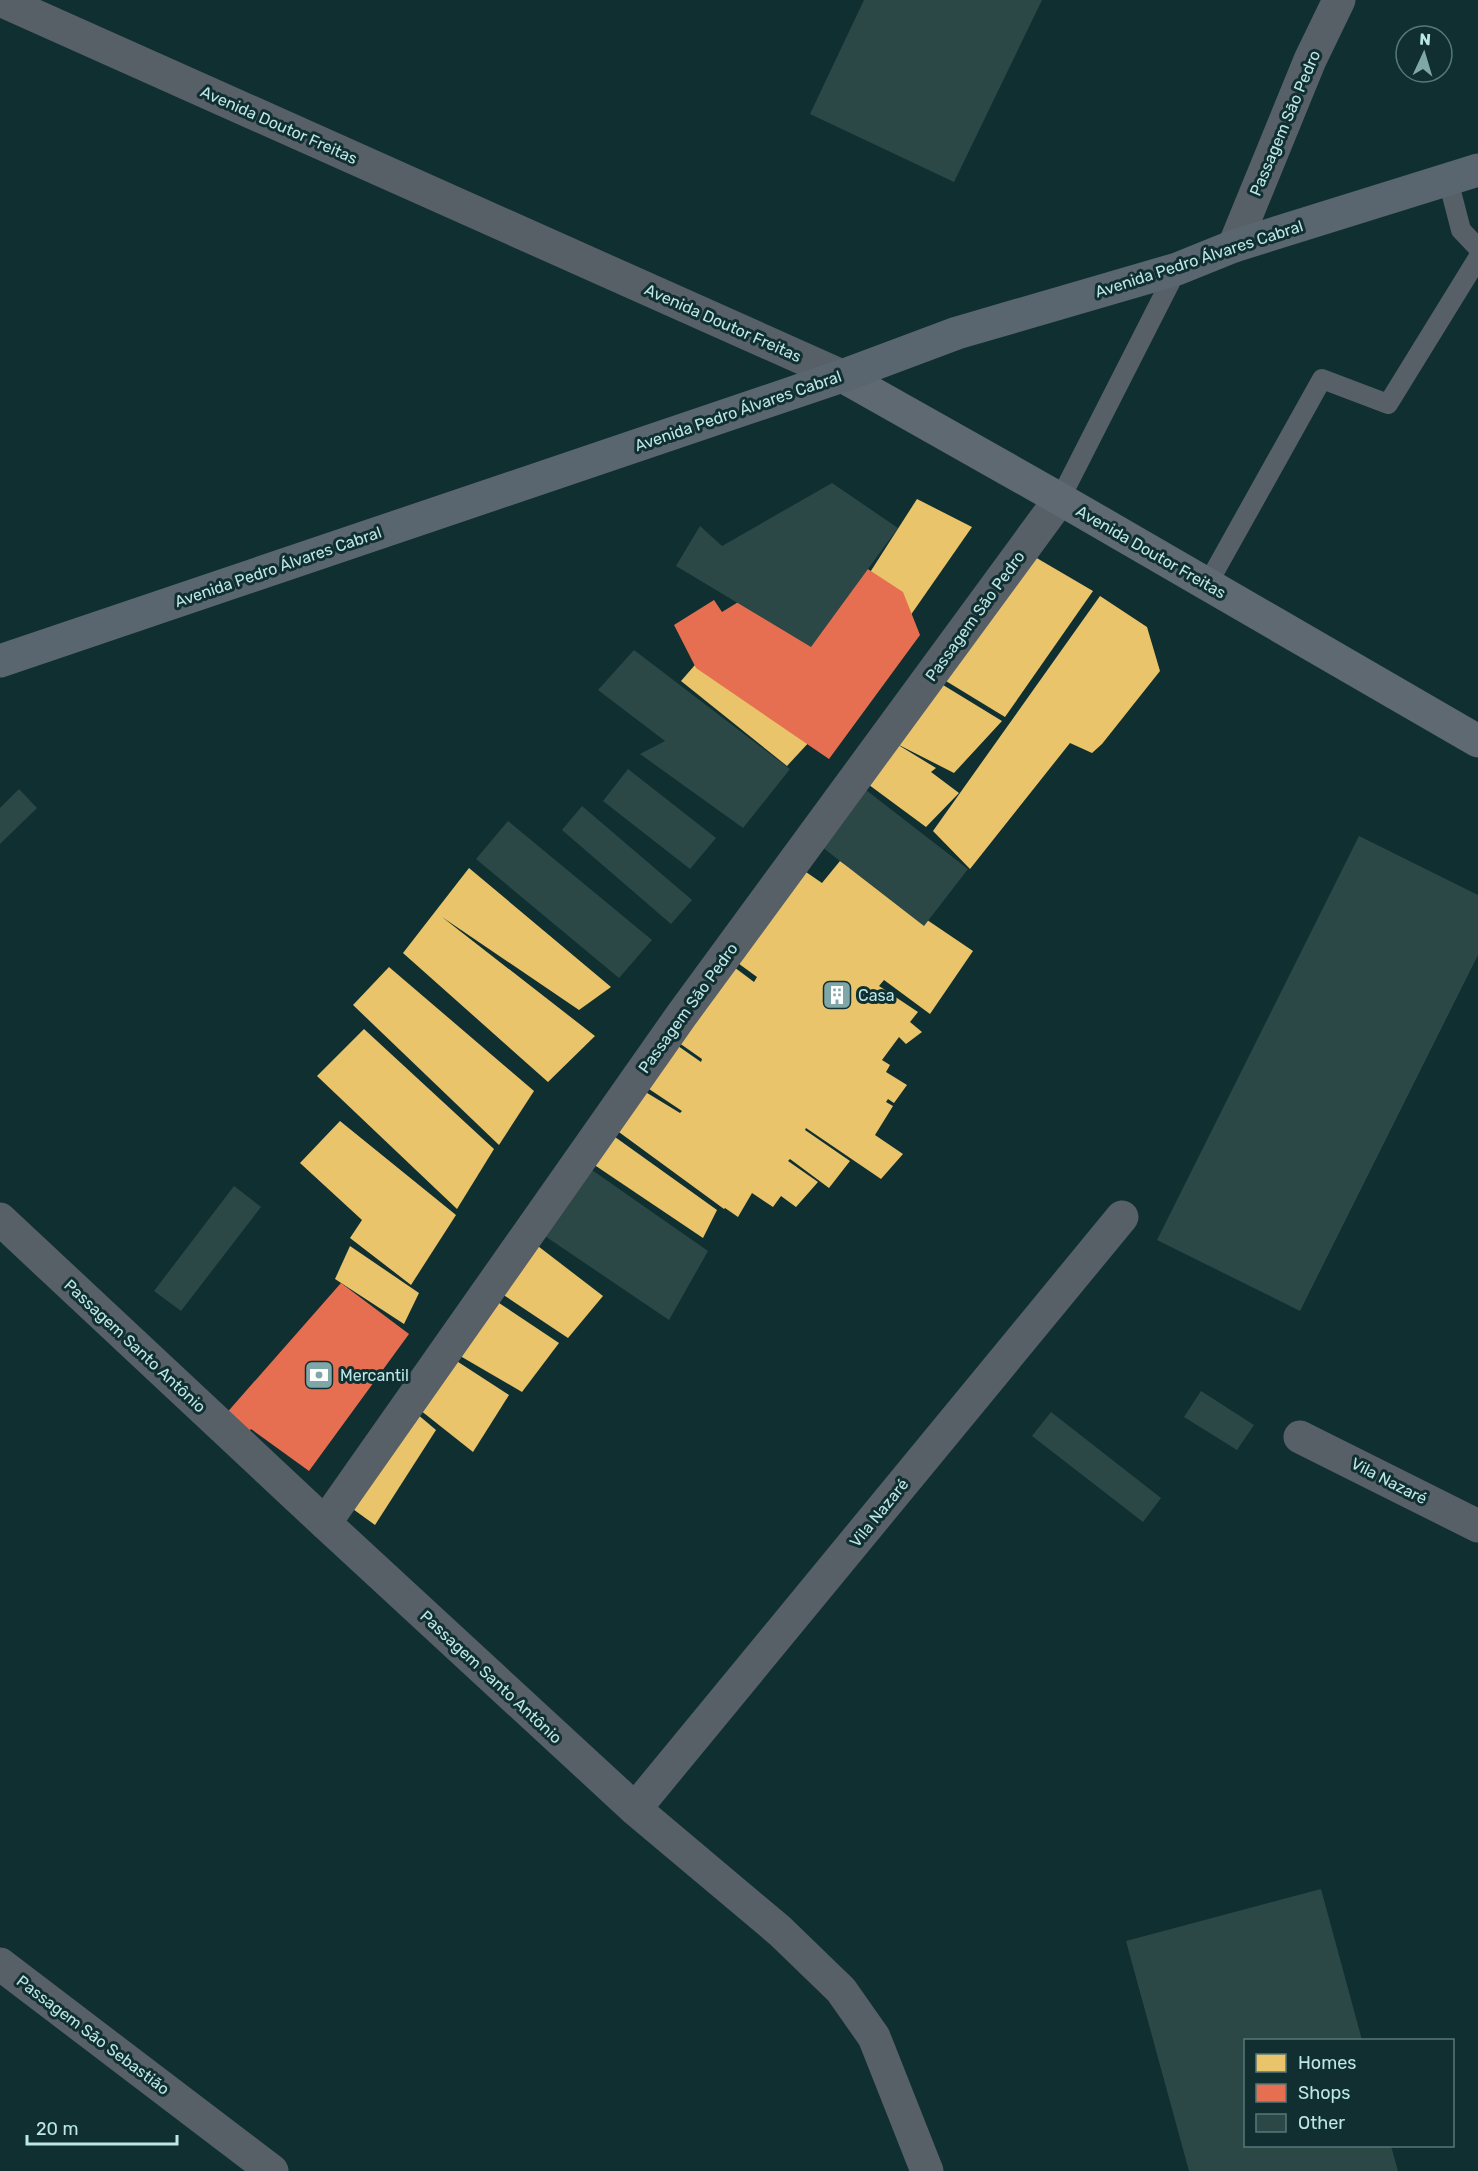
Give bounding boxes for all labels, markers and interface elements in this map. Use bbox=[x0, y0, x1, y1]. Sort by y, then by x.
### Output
north arrow bbox=[1394, 24, 1454, 84]
text: N bbox=[1419, 30, 1431, 49]
street label: Passagem São Pedro bbox=[1246, 47, 1324, 199]
street label: Avenida Doutor Freitas bbox=[198, 82, 360, 168]
street label: Avenida Pedro Álvares Cabral bbox=[1093, 216, 1305, 302]
street label: Avenida Doutor Freitas bbox=[642, 280, 804, 366]
street label: Avenida Pedro Álvares Cabral bbox=[632, 367, 844, 455]
street label: Avenida Doutor Freitas bbox=[1073, 501, 1229, 603]
street label: Avenida Pedro Álvares Cabral bbox=[172, 523, 384, 611]
street label: Passagem São Pedro bbox=[921, 547, 1029, 685]
street label: Passagem São Pedro bbox=[634, 939, 742, 1077]
building icon: Casa bbox=[821, 979, 853, 1011]
place label: Casa bbox=[858, 986, 894, 1005]
street label: Passagem Santo Antônio bbox=[60, 1275, 210, 1417]
bank icon: Mercantil bbox=[303, 1359, 335, 1391]
place label: Mercantil bbox=[340, 1366, 409, 1385]
street label: Vila Nazaré bbox=[1348, 1454, 1430, 1508]
street label: Vila Nazaré bbox=[846, 1475, 912, 1551]
street label: Passagem Santo Antônio bbox=[416, 1606, 566, 1748]
street label: Passagem São Sebastião bbox=[13, 1971, 173, 2099]
legend bbox=[1244, 2039, 1454, 2147]
text: Homes bbox=[1298, 2052, 1356, 2074]
text: Shops bbox=[1298, 2082, 1350, 2104]
scale bar bbox=[27, 2108, 177, 2146]
text: Other bbox=[1298, 2112, 1345, 2134]
text: 20 m bbox=[36, 2118, 78, 2140]

